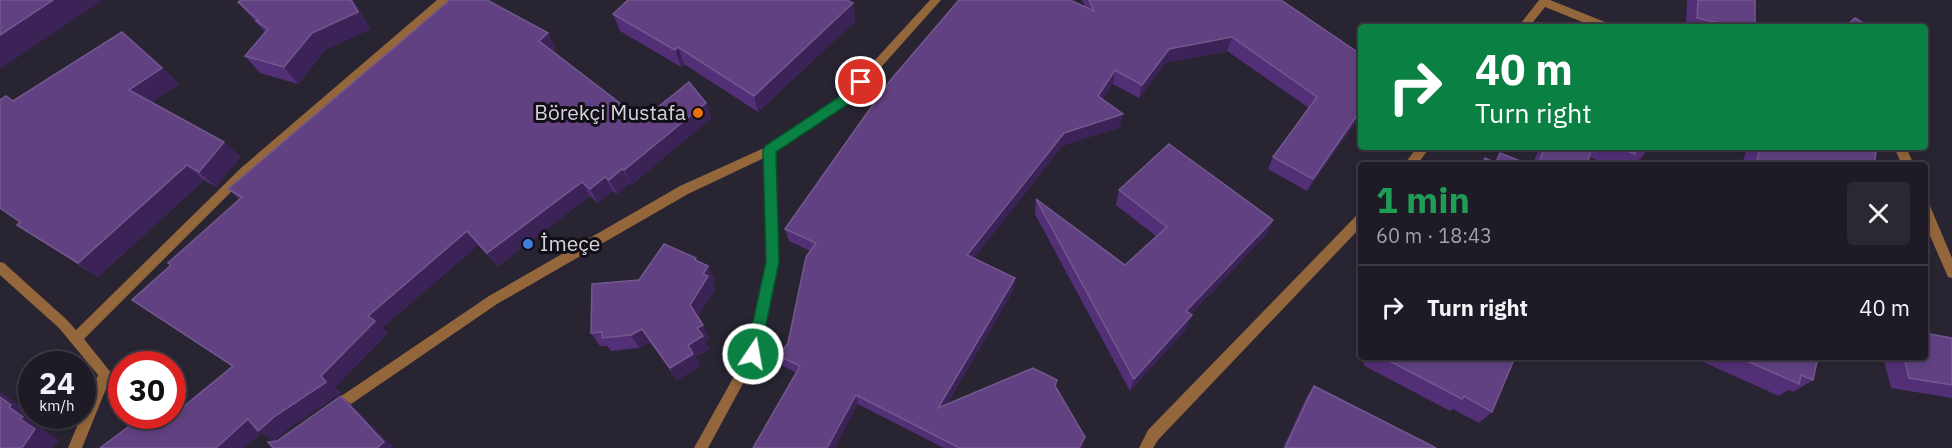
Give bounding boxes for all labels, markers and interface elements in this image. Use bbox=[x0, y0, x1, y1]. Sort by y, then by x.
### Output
text: 40 m bbox=[1475, 42, 1573, 97]
icon: right bbox=[1376, 48, 1454, 126]
pin bbox=[835, 56, 886, 107]
icon: arrive bbox=[844, 65, 877, 98]
text: Turn right bbox=[1475, 95, 1592, 130]
place label: Börekçi Mustafa bbox=[534, 98, 686, 126]
marker: Börekçi Mustafa bbox=[691, 106, 705, 120]
text: 1 min bbox=[1376, 176, 1470, 223]
button: close bbox=[1847, 182, 1910, 245]
text: 60 m · 18:43 bbox=[1376, 222, 1492, 249]
place label: İmeçe bbox=[540, 229, 600, 257]
marker: İmeçe bbox=[521, 237, 535, 251]
icon: right bbox=[1376, 291, 1409, 324]
text: Turn right bbox=[1427, 293, 1528, 322]
text: 40 m bbox=[1859, 293, 1910, 322]
position arrow bbox=[721, 322, 785, 386]
speed limit sign: 30 bbox=[108, 351, 186, 429]
text: 24 bbox=[39, 363, 75, 402]
text: km/h bbox=[39, 396, 75, 415]

